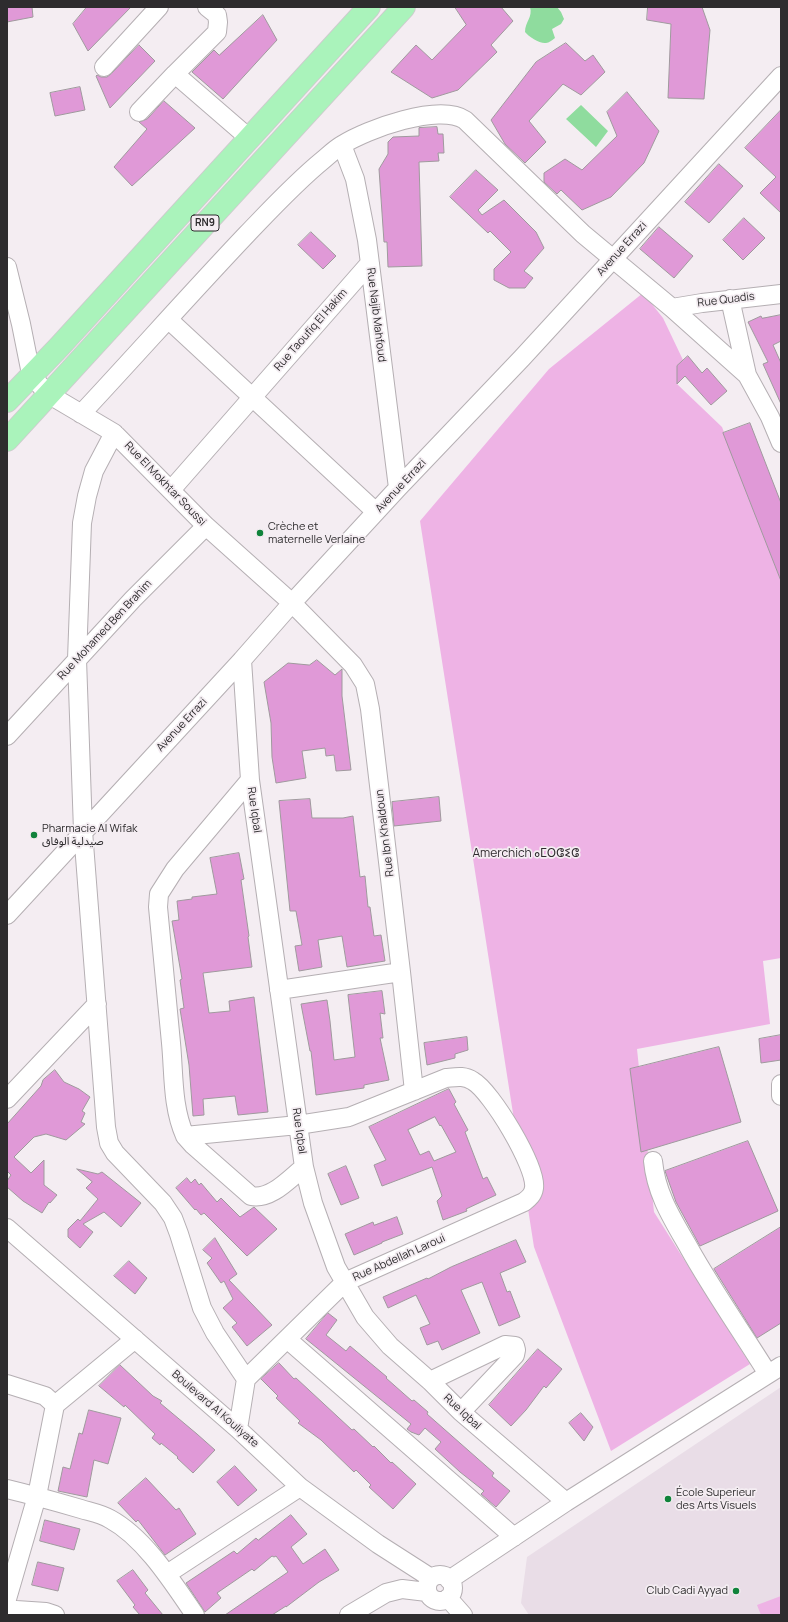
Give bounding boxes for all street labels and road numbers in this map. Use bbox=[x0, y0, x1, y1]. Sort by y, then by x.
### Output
road number: RN9 bbox=[191, 215, 219, 231]
street label: Avenue Errazi bbox=[594, 219, 650, 279]
street label: Rue Najib Mahfoud bbox=[364, 267, 388, 363]
street label: Rue Taoufiq El Hakim bbox=[272, 286, 350, 374]
street label: Rue Quadis bbox=[697, 290, 755, 310]
street label: Rue El Mokhtar Soussi bbox=[122, 439, 208, 529]
street label: Avenue Errazi bbox=[373, 457, 429, 515]
street label: Rue Mohamed Ben Brahim bbox=[55, 577, 155, 683]
street label: Avenue Errazi bbox=[154, 696, 210, 754]
street label: Rue Iqbal bbox=[244, 786, 264, 834]
street label: Rue Ibn Khaldoun bbox=[373, 789, 397, 877]
street label: Rue Iqbal bbox=[289, 1107, 309, 1155]
street label: Rue Abdellah Laroui bbox=[351, 1232, 447, 1284]
street label: Boulevard Al Kouliyate bbox=[169, 1368, 261, 1450]
street label: Rue Iqbal bbox=[441, 1391, 483, 1433]

